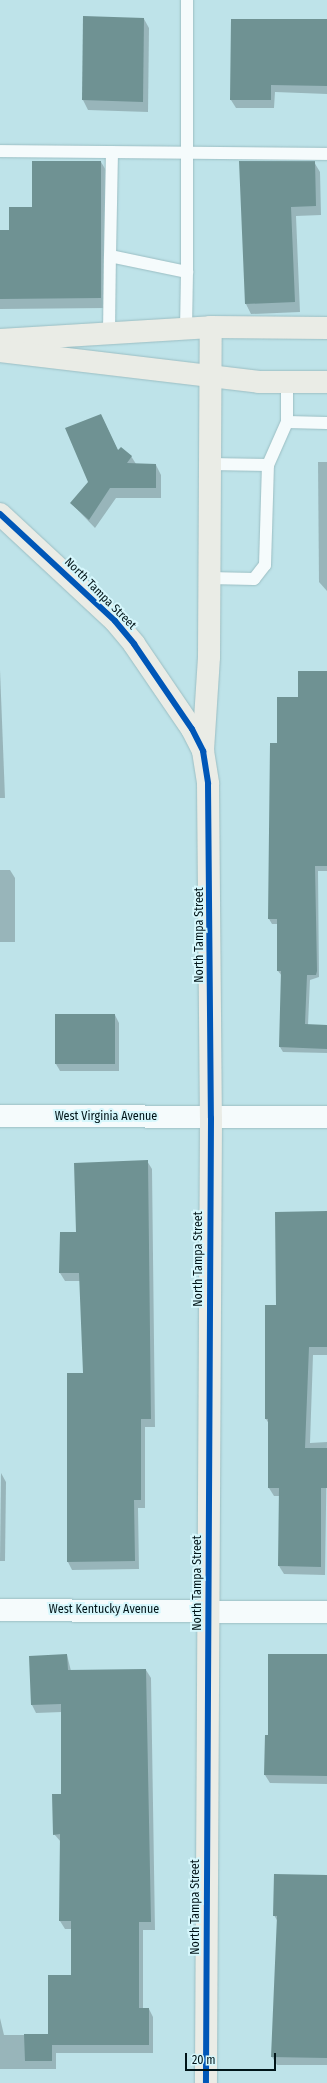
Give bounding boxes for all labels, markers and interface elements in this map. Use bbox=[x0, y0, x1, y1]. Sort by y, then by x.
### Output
street label: North Tampa Street bbox=[61, 555, 139, 633]
street label: North Tampa Street bbox=[193, 887, 207, 983]
street label: West Virginia Avenue bbox=[55, 1110, 157, 1124]
street label: North Tampa Street bbox=[192, 1211, 206, 1307]
street label: North Tampa Street bbox=[191, 1535, 205, 1631]
street label: West Kentucky Avenue bbox=[49, 1603, 159, 1617]
street label: North Tampa Street bbox=[189, 1859, 203, 1955]
scale bar bbox=[187, 2045, 278, 2071]
text: 20 m bbox=[192, 2053, 216, 2067]

